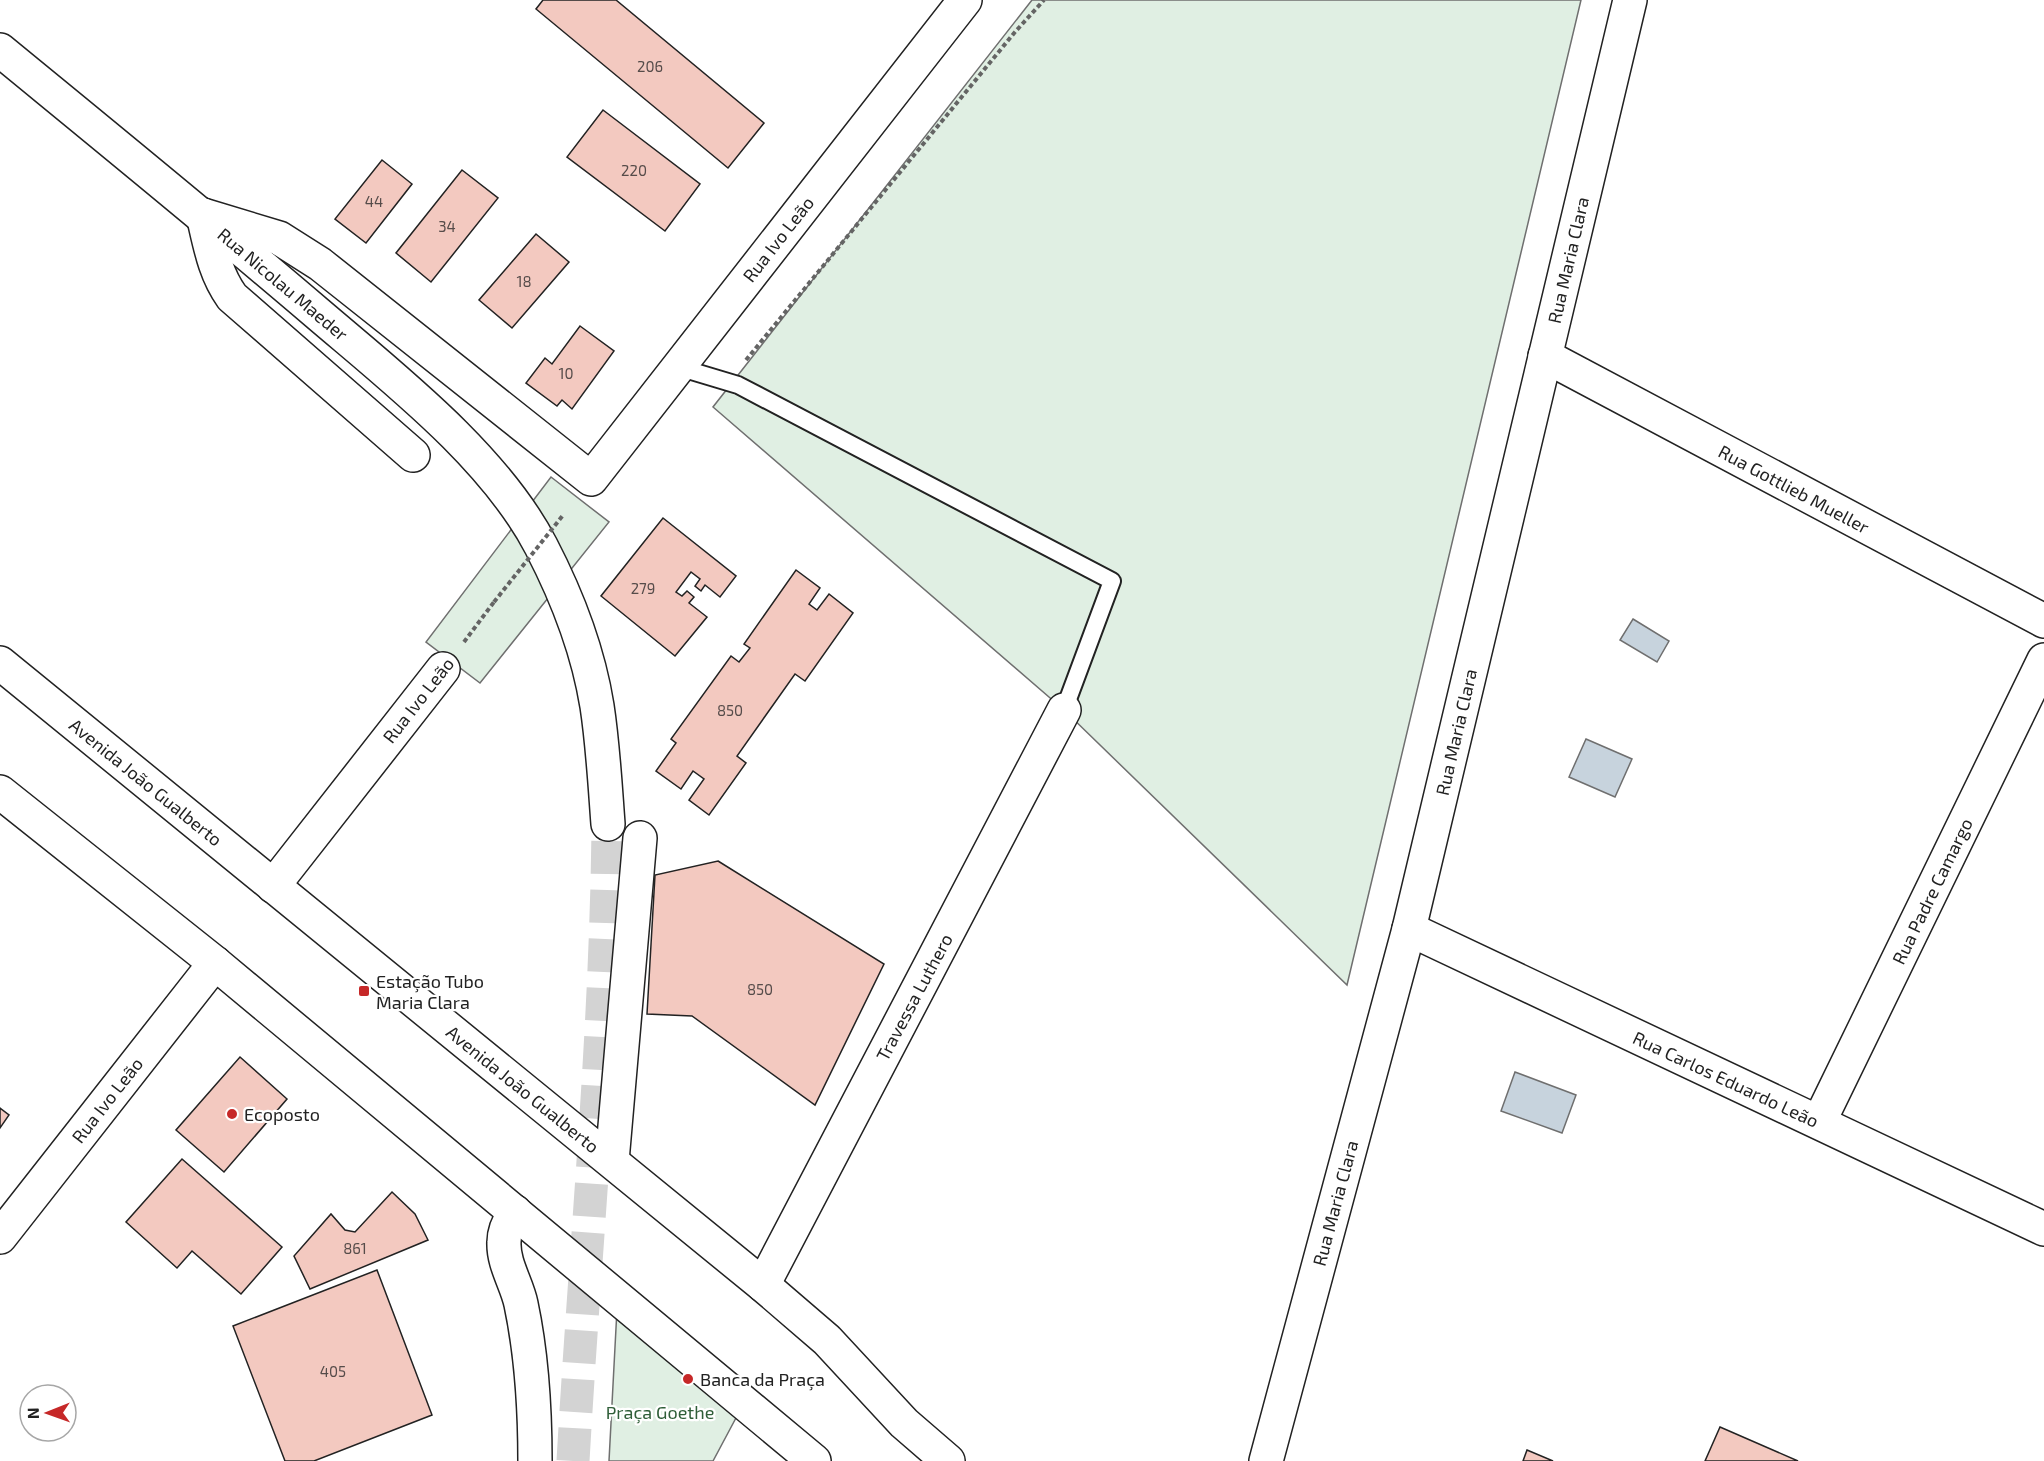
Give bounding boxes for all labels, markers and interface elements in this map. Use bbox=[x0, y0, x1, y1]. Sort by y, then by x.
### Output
house number: 206 bbox=[637, 57, 663, 75]
house number: 220 bbox=[621, 161, 647, 179]
house number: 44 bbox=[365, 192, 383, 210]
street label: Rua Ivo Leão bbox=[738, 192, 818, 286]
street label: Rua Maria Clara bbox=[1543, 195, 1593, 325]
house number: 34 bbox=[438, 217, 456, 235]
street label: Rua Nicolau Maeder bbox=[213, 223, 353, 345]
house number: 18 bbox=[516, 272, 532, 290]
house number: 10 bbox=[558, 364, 574, 382]
street label: Rua Gottlieb Mueller bbox=[1715, 440, 1873, 538]
house number: 279 bbox=[631, 579, 655, 597]
street label: Rua Ivo Leão bbox=[378, 653, 458, 747]
street label: Rua Maria Clara bbox=[1431, 667, 1481, 797]
house number: 850 bbox=[717, 701, 743, 719]
street label: Avenida João Gualberto bbox=[65, 714, 227, 850]
street label: Rua Padre Camargo bbox=[1887, 814, 1977, 968]
street label: Travessa Luthero bbox=[871, 930, 957, 1064]
place label: Estação Tubo Maria Clara bbox=[376, 970, 484, 1013]
house number: 850 bbox=[747, 980, 773, 998]
marker: Estação Tubo Maria Clara bbox=[357, 984, 371, 998]
street label: Avenida João Gualberto bbox=[442, 1021, 604, 1157]
street label: Rua Carlos Eduardo Leão bbox=[1630, 1026, 1822, 1132]
street label: Rua Ivo Leão bbox=[67, 1053, 147, 1147]
place label: Ecoposto bbox=[244, 1103, 320, 1125]
marker: Ecoposto bbox=[225, 1107, 239, 1121]
street label: Rua Maria Clara bbox=[1308, 1138, 1362, 1268]
house number: 861 bbox=[343, 1239, 367, 1257]
house number: 405 bbox=[320, 1362, 346, 1380]
place label: Banca da Praça bbox=[700, 1368, 825, 1391]
marker: Banca da Praça bbox=[681, 1372, 695, 1386]
north arrow bbox=[18, 1383, 78, 1443]
park label: Praça Goethe bbox=[606, 1401, 714, 1424]
text: N bbox=[23, 1407, 42, 1419]

